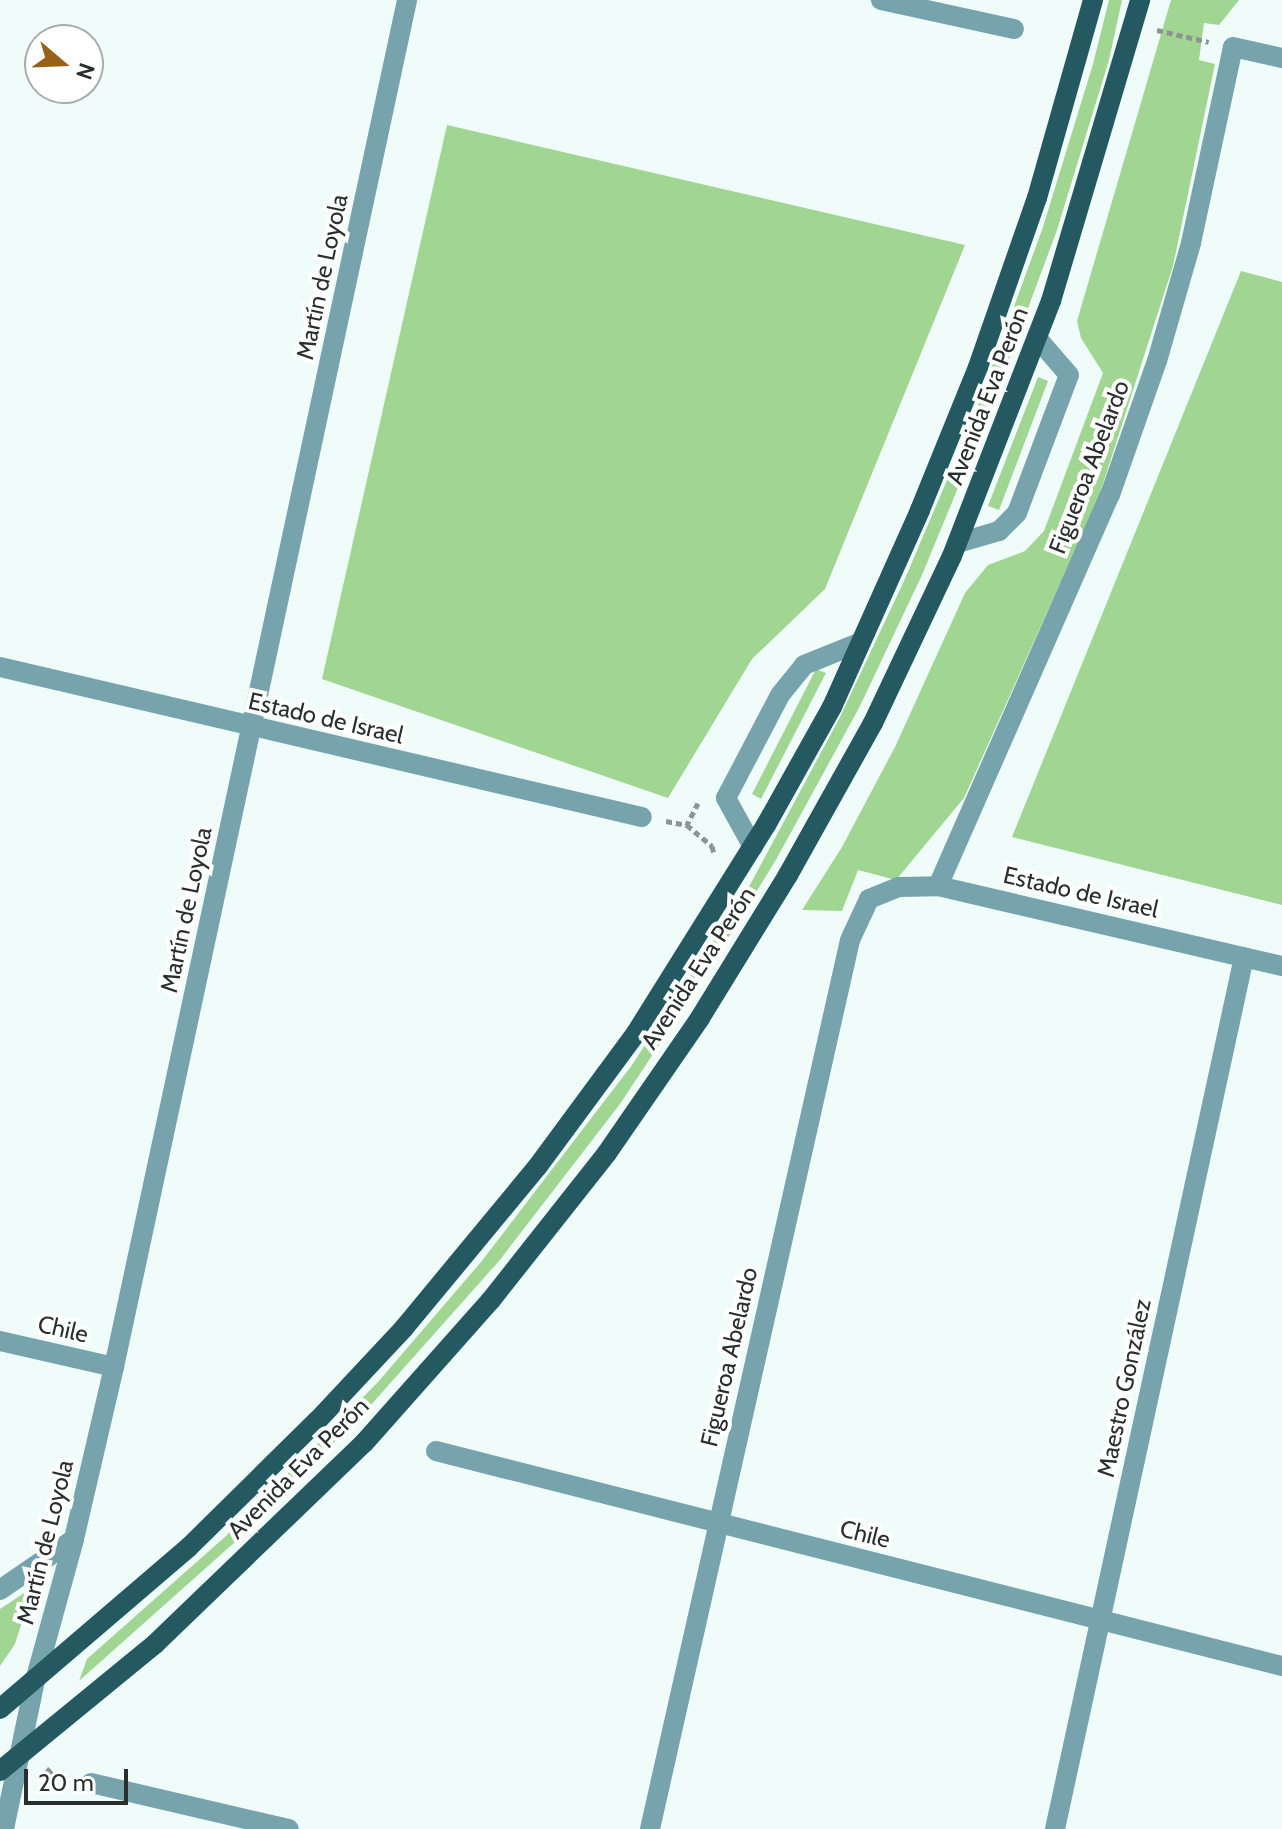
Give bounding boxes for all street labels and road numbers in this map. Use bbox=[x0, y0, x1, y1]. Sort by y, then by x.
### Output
street label: Martín de Loyola bbox=[290, 192, 354, 362]
street label: Avenida Eva Perón bbox=[940, 303, 1034, 489]
street label: Figueroa Abelardo bbox=[1043, 376, 1135, 558]
street label: Estado de Israel bbox=[246, 686, 406, 750]
street label: Martín de Loyola bbox=[154, 825, 218, 995]
street label: Estado de Israel bbox=[1001, 860, 1161, 924]
street label: Avenida Eva Perón bbox=[635, 881, 761, 1055]
street label: Figueroa Abelardo bbox=[694, 1265, 764, 1449]
street label: Maestro González bbox=[1091, 1296, 1157, 1480]
street label: Chile bbox=[35, 1309, 91, 1349]
street label: Avenida Eva Perón bbox=[221, 1391, 375, 1545]
street label: Martín de Loyola bbox=[11, 1457, 79, 1627]
street label: Chile bbox=[837, 1514, 893, 1554]

